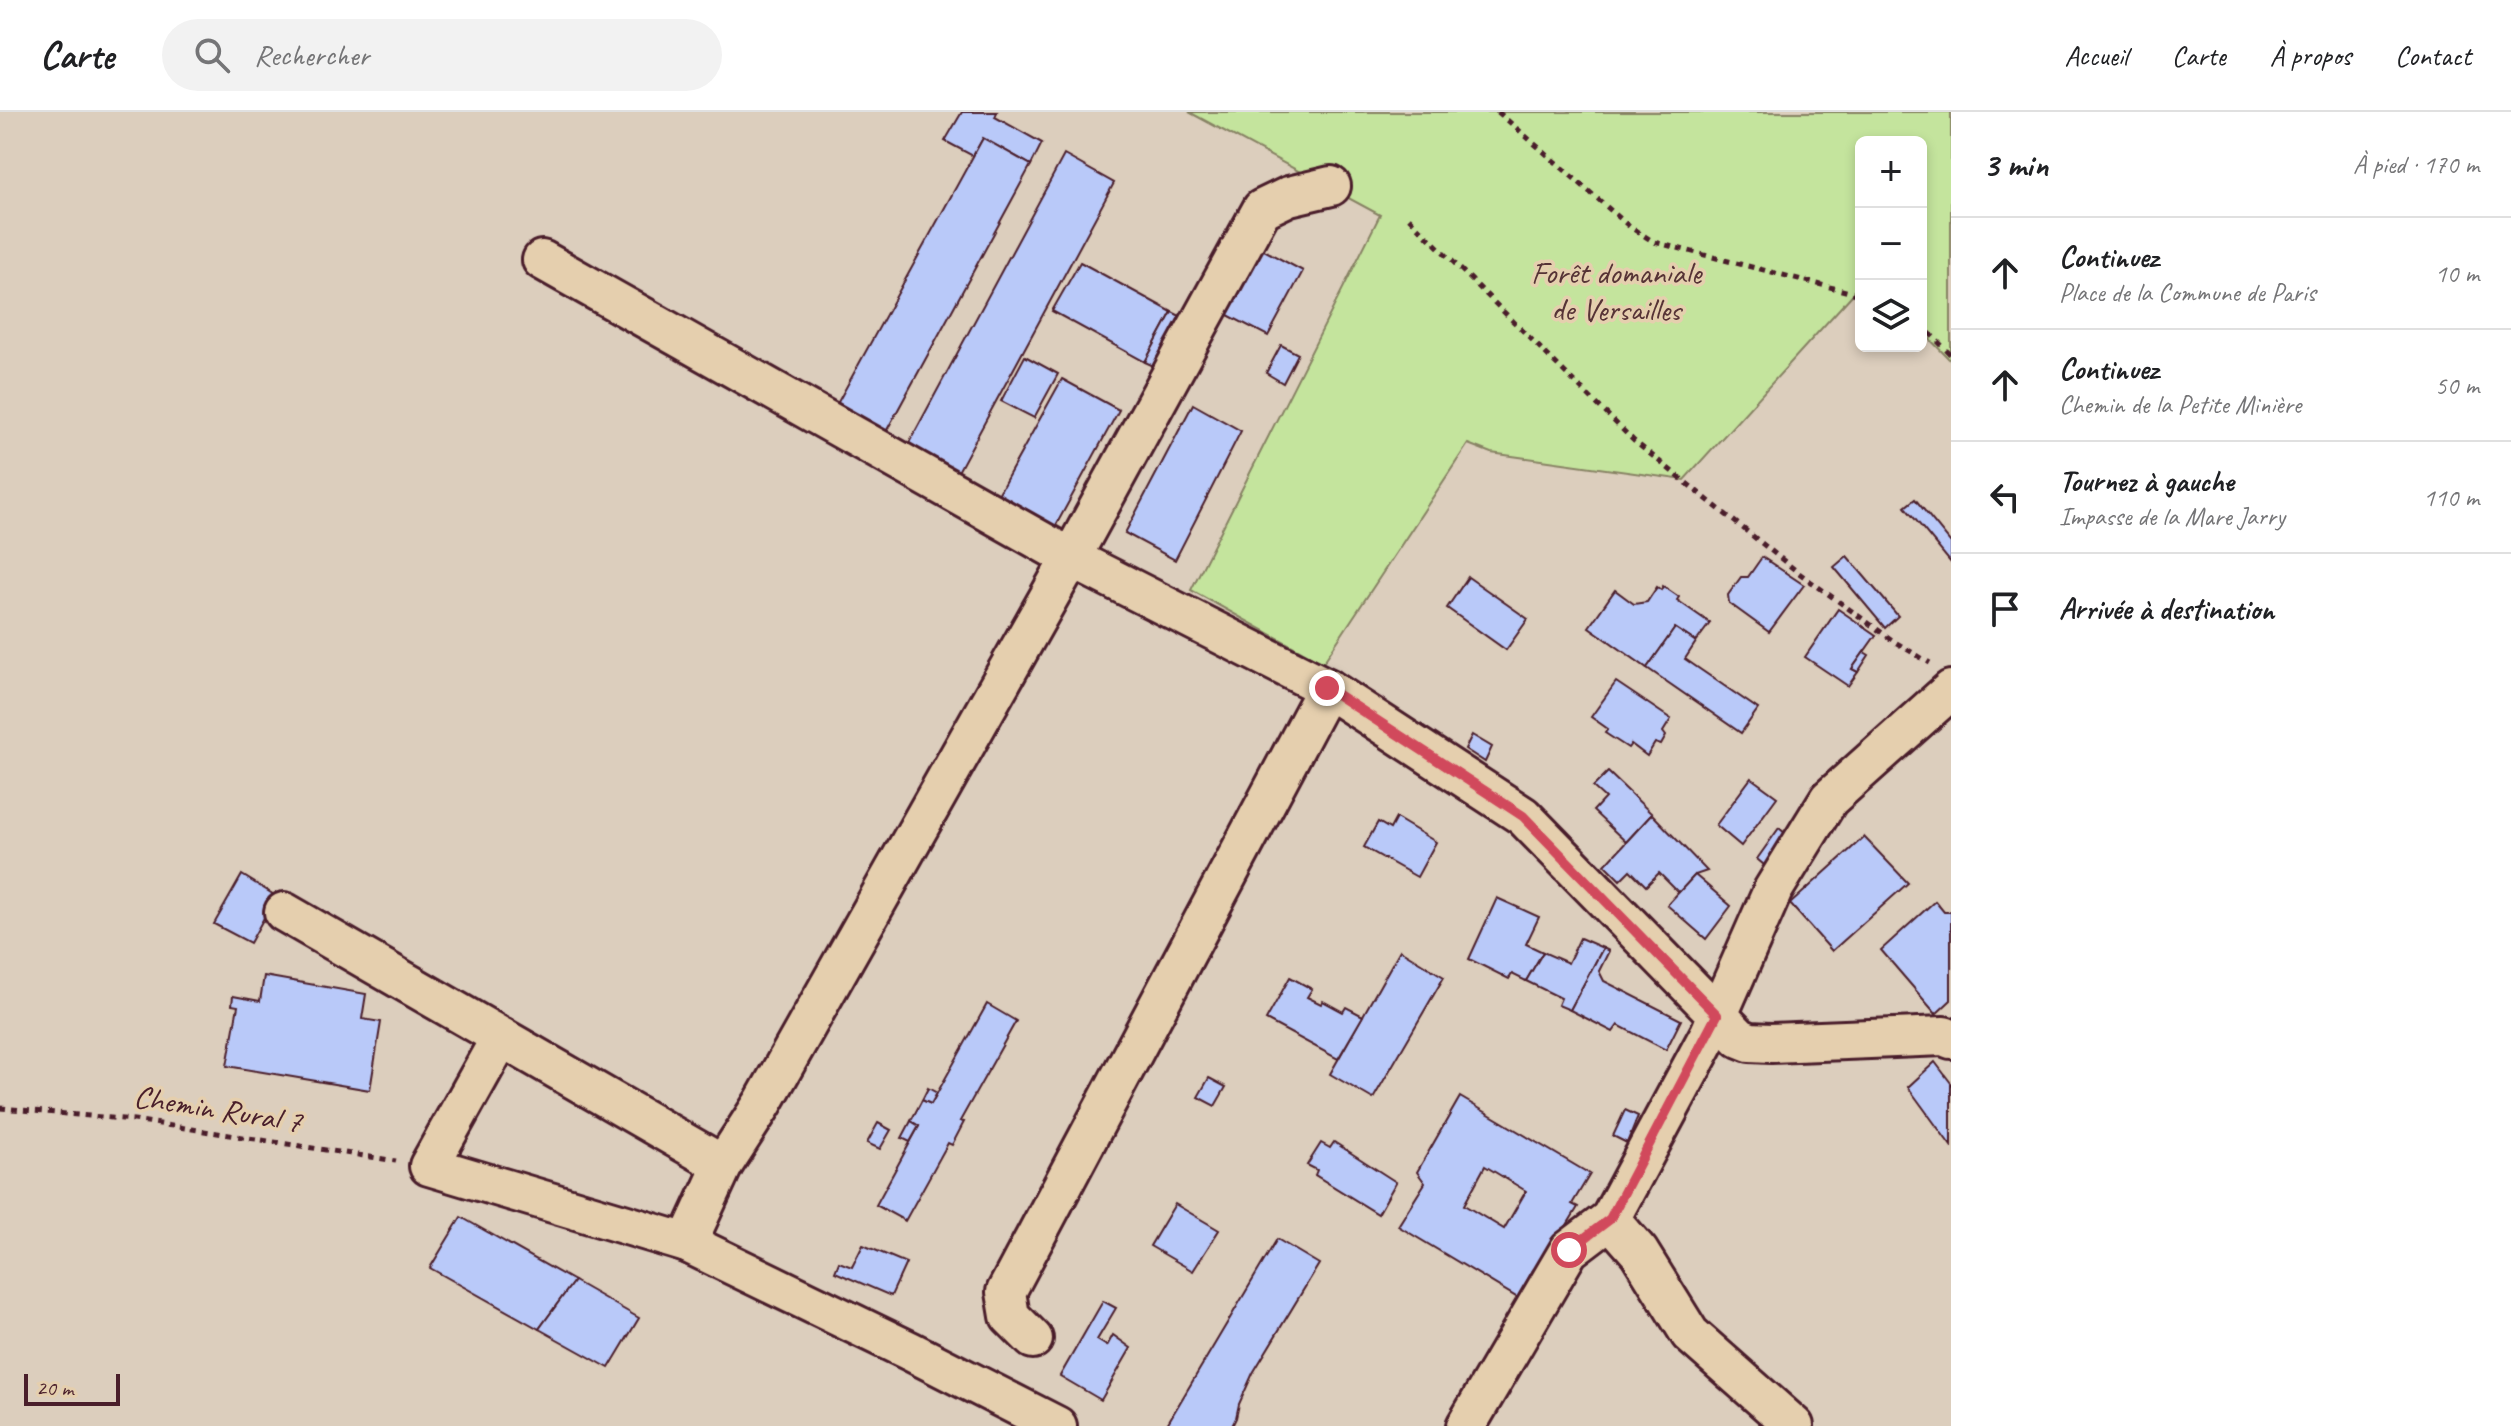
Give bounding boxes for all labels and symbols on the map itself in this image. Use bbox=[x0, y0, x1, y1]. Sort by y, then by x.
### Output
park label: Forêt domaniale de Versailles bbox=[1531, 252, 1704, 330]
route end bbox=[1309, 670, 1345, 706]
street label: Chemin Rural 7 bbox=[131, 1076, 306, 1143]
route start bbox=[1551, 1232, 1587, 1268]
scale bar bbox=[24, 1370, 120, 1406]

